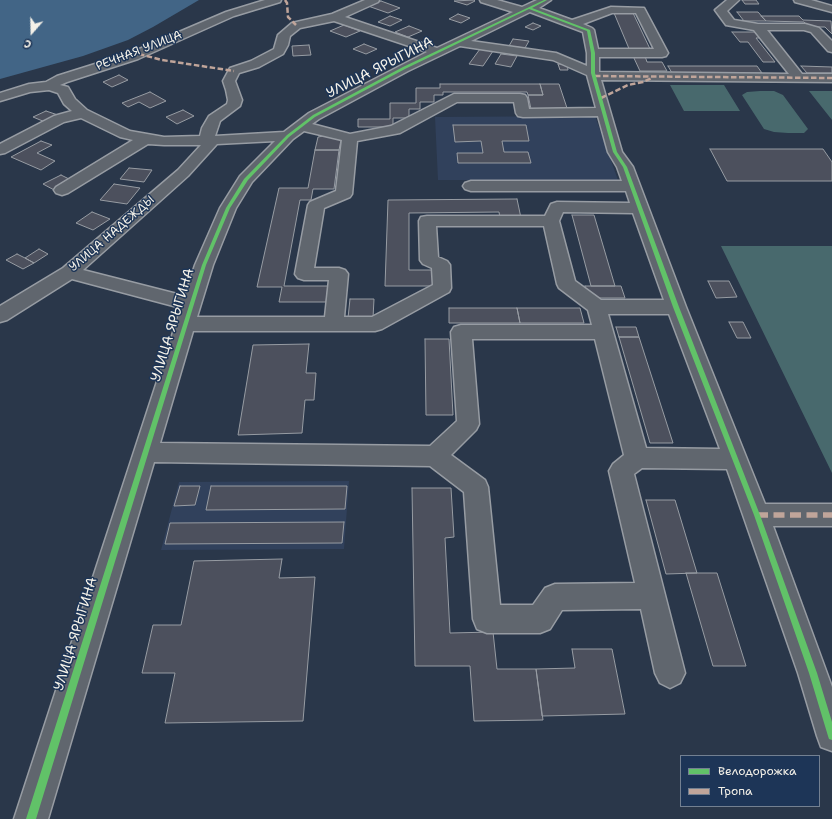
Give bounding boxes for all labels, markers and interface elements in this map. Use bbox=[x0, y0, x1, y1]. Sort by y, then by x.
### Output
north arrow bbox=[12, 12, 52, 52]
street label: РЕЧНАЯ УЛИЦА bbox=[94, 28, 184, 74]
street label: УЛИЦА ЯРЫГИНА bbox=[324, 34, 436, 102]
text: С bbox=[22, 36, 33, 52]
street label: УЛИЦА НАДЕЖДЫ bbox=[67, 193, 157, 275]
street label: УЛИЦА ЯРЫГИНА bbox=[148, 266, 198, 384]
street label: УЛИЦА ЯРЫГИНА bbox=[51, 575, 101, 693]
legend bbox=[680, 755, 820, 807]
text: Велодорожка bbox=[718, 763, 796, 779]
text: Тропа bbox=[718, 783, 752, 799]

